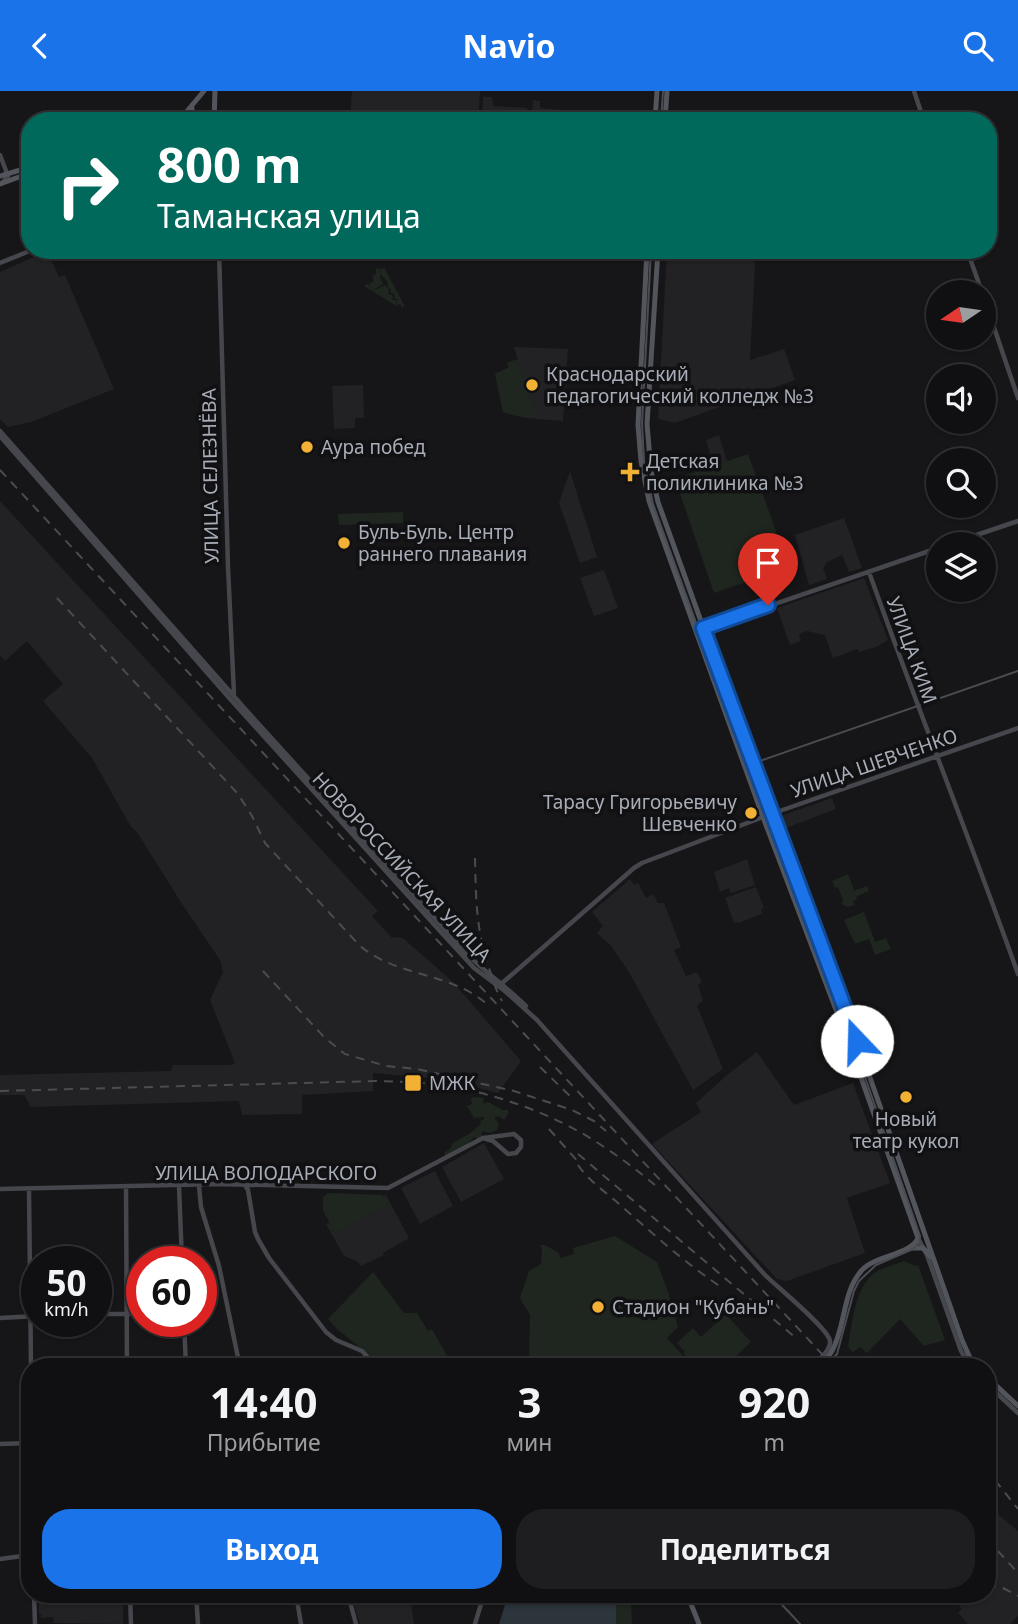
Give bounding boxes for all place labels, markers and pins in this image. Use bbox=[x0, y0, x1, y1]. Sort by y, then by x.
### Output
place label: Краснодарский педагогический колледж №3 bbox=[546, 361, 814, 409]
marker: Краснодарский педагогический колледж №3 bbox=[524, 377, 540, 393]
place label: Аура побед bbox=[321, 434, 426, 460]
marker: Аура побед bbox=[299, 439, 315, 455]
place label: Детская поликлиника №3 bbox=[646, 448, 804, 496]
marker: Детская поликлиника №3 bbox=[620, 462, 640, 482]
place label: Буль-Буль. Центр раннего плавания bbox=[358, 519, 527, 567]
pin bbox=[738, 533, 798, 605]
marker: Буль-Буль. Центр раннего плавания bbox=[336, 535, 352, 551]
place label: Тарасу Григорьевичу Шевченко bbox=[543, 789, 737, 837]
marker: Тарасу Григорьевичу Шевченко bbox=[743, 805, 759, 821]
place label: МЖК bbox=[429, 1070, 475, 1096]
marker: МЖК bbox=[403, 1073, 423, 1093]
marker: Новый театр кукол bbox=[898, 1089, 914, 1105]
place label: Новый театр кукол bbox=[853, 1106, 959, 1154]
place label: Стадион "Кубань" bbox=[612, 1294, 774, 1320]
marker: Стадион "Кубань" bbox=[590, 1299, 606, 1315]

